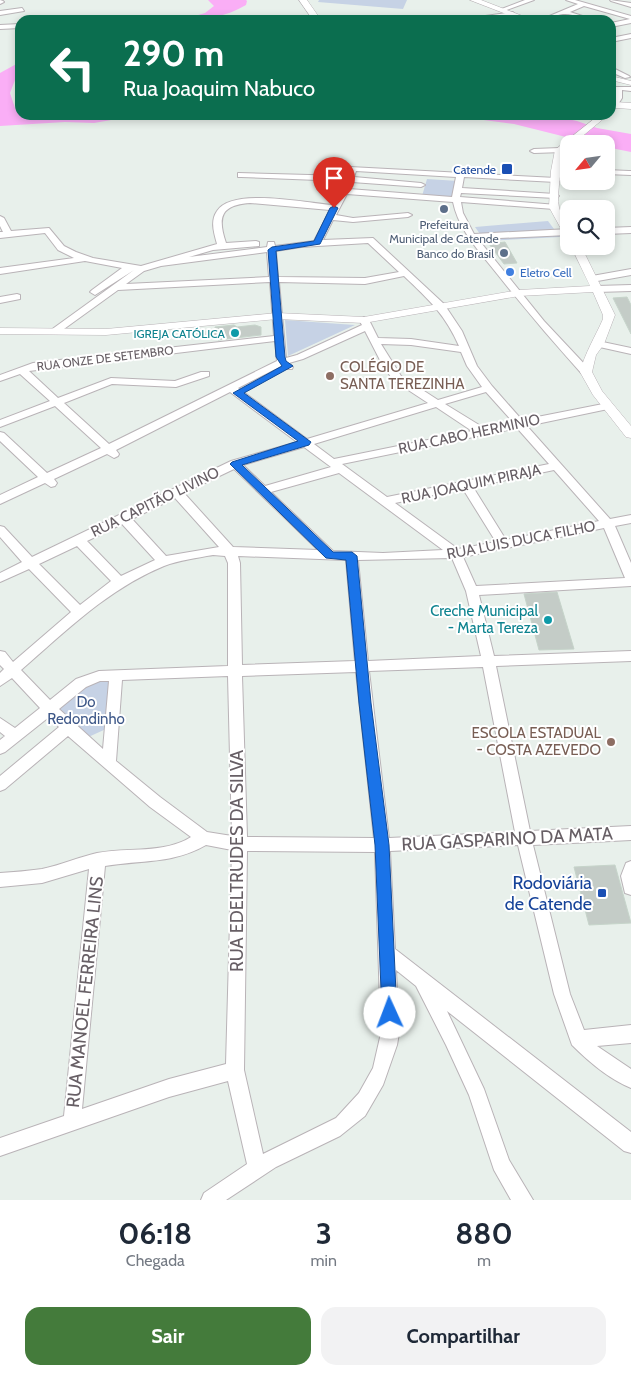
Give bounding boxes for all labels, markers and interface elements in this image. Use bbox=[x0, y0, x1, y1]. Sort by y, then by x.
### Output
text: 290 m bbox=[123, 32, 224, 75]
icon: left bbox=[40, 35, 105, 100]
text: Rua Joaquim Nabuco bbox=[123, 75, 315, 102]
north arrow bbox=[560, 135, 615, 190]
map controls bbox=[560, 135, 615, 255]
pin bbox=[313, 157, 355, 208]
place label: Catende bbox=[453, 162, 496, 177]
marker: Catende bbox=[500, 162, 514, 176]
icon: arrive bbox=[320, 164, 348, 192]
button: search bbox=[560, 200, 615, 255]
marker: Prefeitura Municipal de Catende bbox=[438, 203, 450, 215]
place label: Prefeitura Municipal de Catende bbox=[389, 217, 499, 246]
place label: Banco do Brasil bbox=[417, 246, 494, 261]
marker: Banco do Brasil bbox=[498, 247, 510, 259]
place label: Eletro Cell bbox=[520, 265, 572, 280]
marker: Eletro Cell bbox=[504, 266, 516, 278]
place label: IGREJA CATÓLICA bbox=[133, 326, 226, 341]
marker: IGREJA CATÓLICA bbox=[229, 327, 241, 339]
street label: RUA ONZE DE SETEMBRO bbox=[36, 342, 174, 374]
place label: COLÉGIO DE SANTA TEREZINHA bbox=[340, 357, 465, 393]
marker: COLÉGIO DE SANTA TEREZINHA bbox=[324, 370, 336, 382]
street label: RUA CABO HERMINIO bbox=[396, 410, 542, 458]
street label: RUA JOAQUIM PIRAJA bbox=[400, 460, 543, 508]
street label: RUA CAPITÃO LIVINO bbox=[88, 463, 222, 541]
street label: RUA LUIS DUCA FILHO bbox=[445, 517, 597, 563]
place label: Creche Municipal - Marta Tereza bbox=[430, 602, 539, 637]
marker: Creche Municipal - Marta Tereza bbox=[542, 614, 554, 626]
park label: Do Redondinho bbox=[47, 693, 125, 728]
place label: ESCOLA ESTADUAL - COSTA AZEVEDO bbox=[471, 724, 601, 759]
marker: ESCOLA ESTADUAL - COSTA AZEVEDO bbox=[605, 736, 617, 748]
street label: RUA EDELTRUDES DA SILVA bbox=[226, 750, 248, 972]
street label: RUA GASPARINO DA MATA bbox=[401, 822, 613, 856]
place label: Rodoviária de Catende bbox=[505, 872, 592, 915]
street label: RUA MANOEL FERREIRA LINS bbox=[62, 875, 108, 1109]
marker: Rodoviária de Catende bbox=[596, 887, 608, 899]
position arrow bbox=[363, 986, 415, 1038]
text: 06:18 bbox=[118, 1215, 192, 1252]
text: 3 bbox=[316, 1215, 332, 1252]
text: 880 bbox=[455, 1215, 513, 1252]
text: Chegada bbox=[126, 1251, 185, 1270]
text: min bbox=[311, 1251, 337, 1270]
text: m bbox=[477, 1251, 491, 1270]
button: Sair bbox=[25, 1307, 311, 1365]
button: Compartilhar bbox=[321, 1307, 606, 1365]

